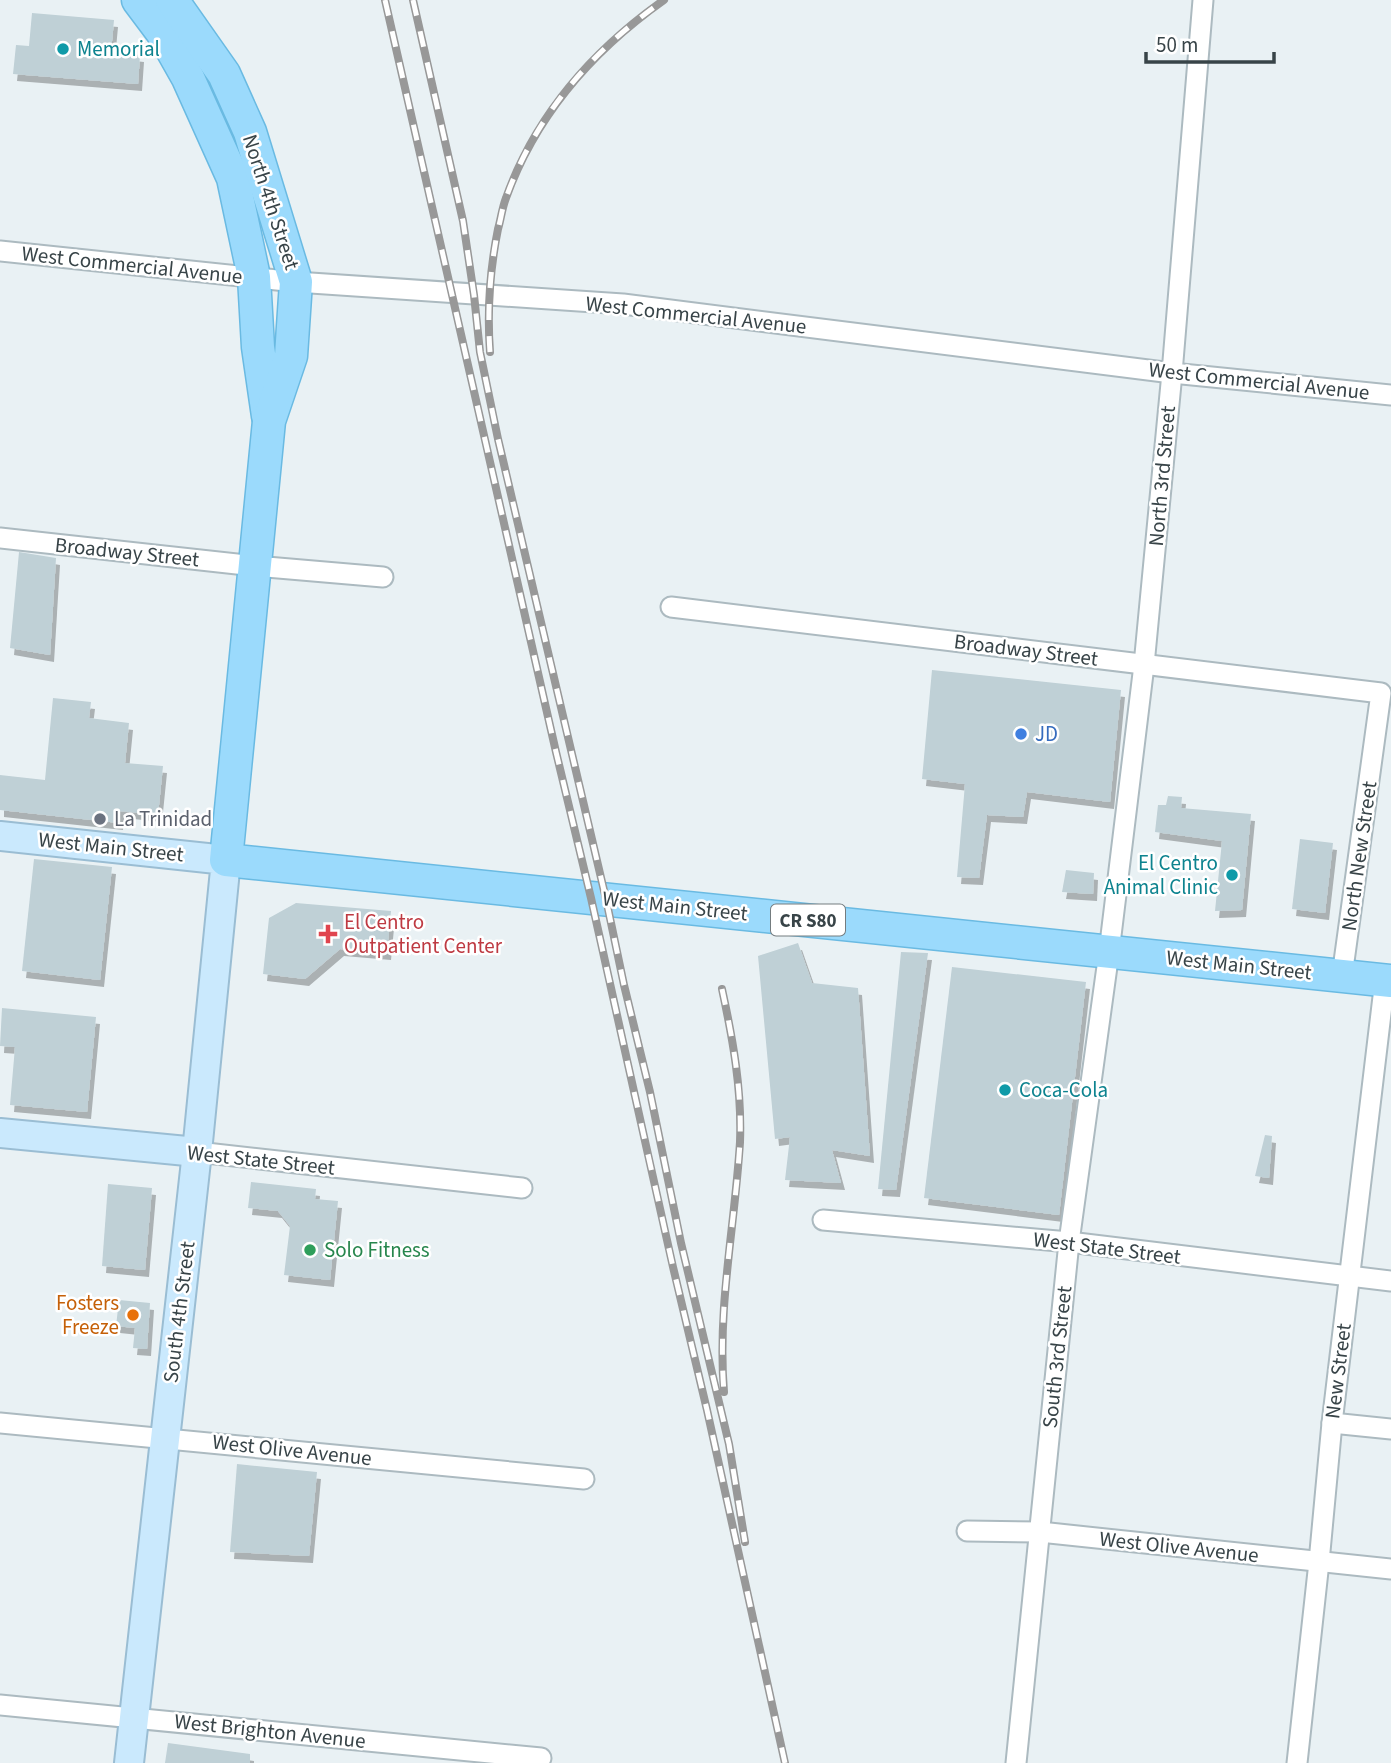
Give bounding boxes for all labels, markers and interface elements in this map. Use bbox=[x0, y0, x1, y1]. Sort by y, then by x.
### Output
scale bar bbox=[1146, 21, 1274, 65]
text: 50 m bbox=[1156, 30, 1198, 60]
place label: Memorial bbox=[77, 34, 160, 64]
marker: Memorial bbox=[55, 41, 71, 57]
street label: North 4th Street bbox=[235, 130, 307, 274]
street label: West Commercial Avenue bbox=[20, 238, 244, 292]
street label: West Commercial Avenue bbox=[584, 288, 808, 342]
street label: West Commercial Avenue bbox=[1147, 354, 1371, 408]
street label: North 3rd Street bbox=[1141, 404, 1183, 548]
street label: Broadway Street bbox=[53, 530, 201, 574]
street label: Broadway Street bbox=[952, 626, 1100, 674]
place label: JD bbox=[1035, 719, 1058, 749]
marker: JD bbox=[1013, 726, 1029, 742]
street label: North New Street bbox=[1334, 779, 1384, 933]
place label: La Trinidad bbox=[114, 804, 212, 834]
marker: La Trinidad bbox=[92, 811, 108, 827]
street label: West Main Street bbox=[37, 824, 185, 870]
place label: El Centro Animal Clinic bbox=[1104, 848, 1218, 902]
marker: El Centro Animal Clinic bbox=[1224, 867, 1240, 883]
street label: West Main Street bbox=[601, 883, 749, 929]
road number: CR S80 bbox=[771, 904, 845, 936]
place label: El Centro Outpatient Center bbox=[344, 907, 503, 961]
marker: El Centro Outpatient Center bbox=[318, 924, 338, 944]
street label: West Main Street bbox=[1165, 942, 1313, 988]
place label: Coca-Cola bbox=[1019, 1075, 1108, 1105]
marker: Coca-Cola bbox=[997, 1082, 1013, 1098]
street label: West State Street bbox=[186, 1137, 336, 1183]
street label: West State Street bbox=[1032, 1224, 1182, 1272]
place label: Solo Fitness bbox=[324, 1235, 430, 1265]
street label: South 4th Street bbox=[155, 1239, 203, 1385]
marker: Solo Fitness bbox=[302, 1242, 318, 1258]
street label: South 3rd Street bbox=[1035, 1284, 1079, 1430]
place label: Fosters Freeze bbox=[56, 1288, 119, 1342]
marker: Fosters Freeze bbox=[125, 1307, 141, 1323]
street label: New Street bbox=[1317, 1322, 1359, 1420]
street label: West Olive Avenue bbox=[211, 1427, 373, 1473]
street label: West Olive Avenue bbox=[1098, 1524, 1260, 1570]
street label: West Brighton Avenue bbox=[173, 1706, 367, 1756]

